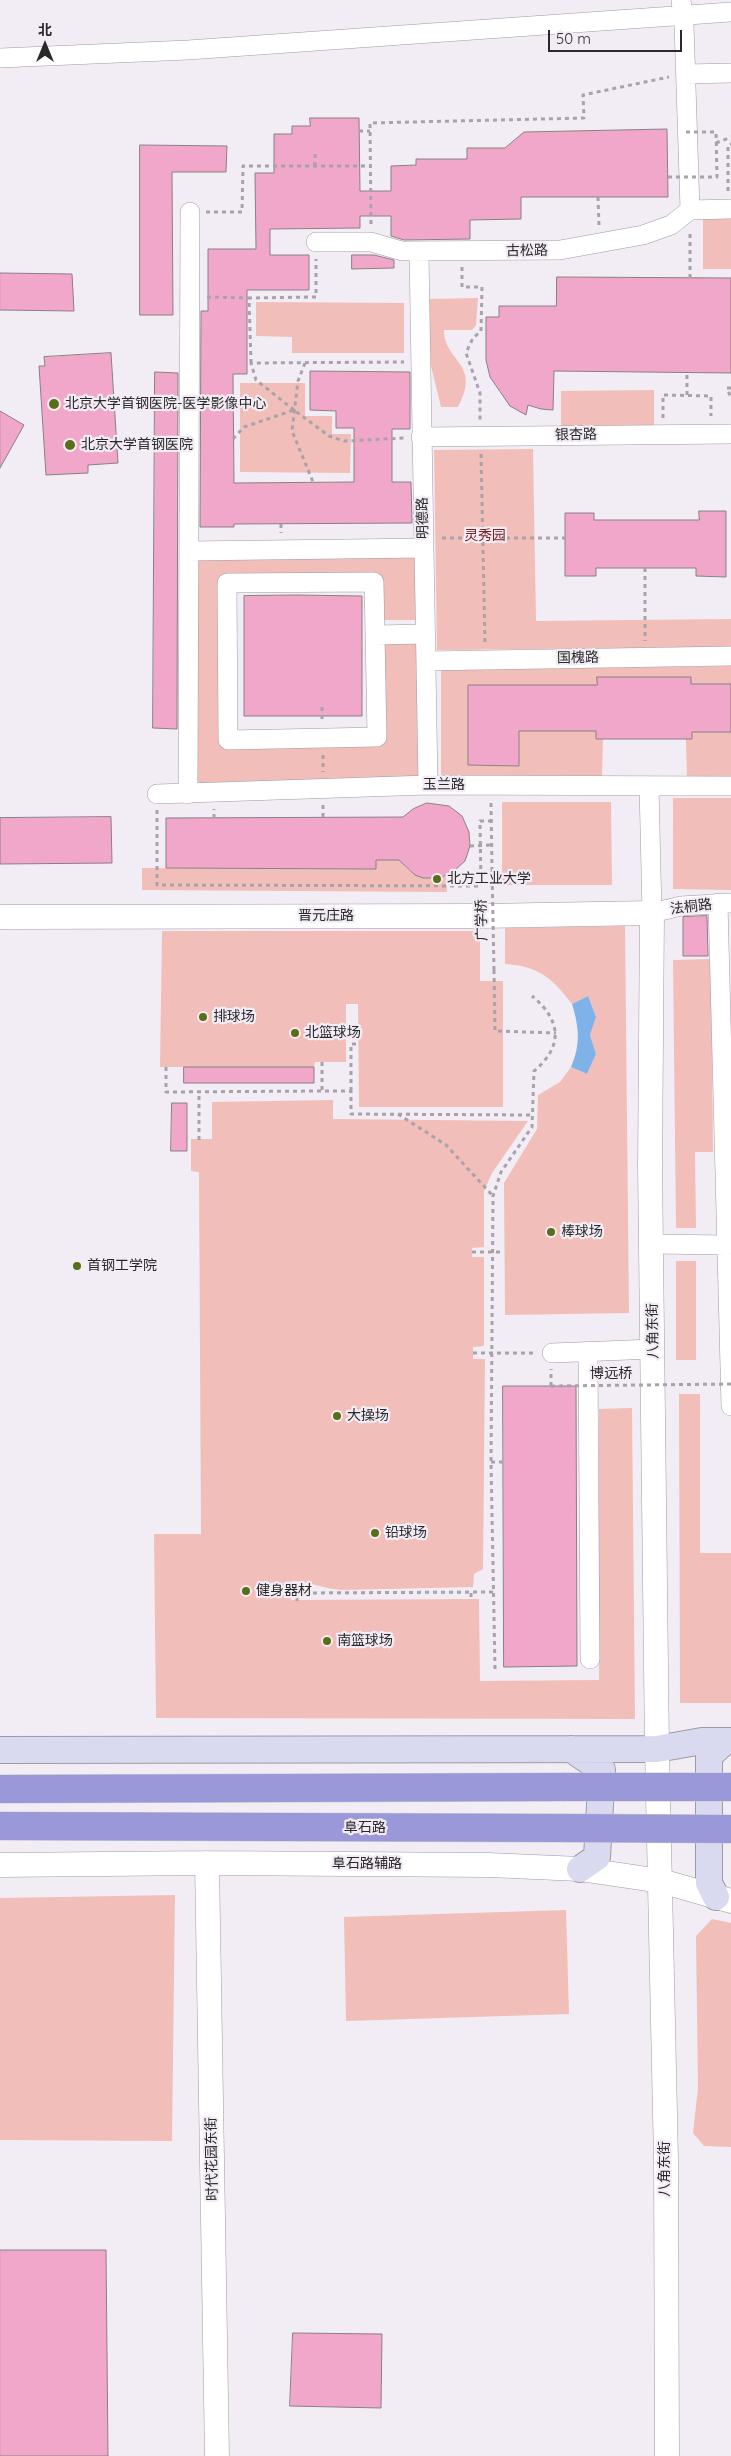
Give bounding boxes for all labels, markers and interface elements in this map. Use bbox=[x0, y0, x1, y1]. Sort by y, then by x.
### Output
north arrow bbox=[20, 20, 70, 70]
scale bar bbox=[551, 20, 685, 52]
text: 北 bbox=[38, 21, 52, 39]
text: 50 m bbox=[556, 29, 591, 48]
street label: 古松路 bbox=[506, 242, 548, 260]
place label: 北京大学首钢医院-医学影像中心 bbox=[65, 396, 266, 412]
marker: 北京大学首钢医院-医学影像中心 bbox=[47, 397, 61, 411]
street label: 银杏路 bbox=[555, 426, 597, 444]
place label: 北京大学首钢医院 bbox=[81, 437, 193, 453]
marker: 北京大学首钢医院 bbox=[63, 438, 77, 452]
street label: 明德路 bbox=[414, 497, 432, 539]
park label: 灵秀园 bbox=[464, 528, 506, 544]
street label: 国槐路 bbox=[557, 649, 599, 667]
street label: 玉兰路 bbox=[423, 777, 465, 793]
place label: 北方工业大学 bbox=[447, 871, 531, 887]
marker: 北方工业大学 bbox=[431, 873, 443, 885]
street label: 法桐路 bbox=[669, 896, 713, 918]
street label: 广学桥 bbox=[473, 899, 491, 941]
street label: 晋元庄路 bbox=[298, 908, 354, 924]
place label: 排球场 bbox=[213, 1009, 255, 1025]
marker: 排球场 bbox=[197, 1011, 209, 1023]
place label: 北篮球场 bbox=[305, 1025, 361, 1041]
marker: 北篮球场 bbox=[289, 1027, 301, 1039]
place label: 棒球场 bbox=[561, 1224, 603, 1240]
marker: 棒球场 bbox=[545, 1226, 557, 1238]
place label: 首钢工学院 bbox=[87, 1258, 157, 1274]
marker: 首钢工学院 bbox=[71, 1260, 83, 1272]
street label: 八角东街 bbox=[644, 1303, 662, 1359]
street label: 博远桥 bbox=[590, 1366, 632, 1382]
place label: 大操场 bbox=[347, 1408, 389, 1424]
marker: 大操场 bbox=[331, 1410, 343, 1422]
place label: 铅球场 bbox=[385, 1525, 427, 1541]
marker: 铅球场 bbox=[369, 1527, 381, 1539]
place label: 健身器材 bbox=[256, 1583, 312, 1599]
marker: 健身器材 bbox=[240, 1585, 252, 1597]
place label: 南篮球场 bbox=[337, 1633, 393, 1649]
marker: 南篮球场 bbox=[321, 1635, 333, 1647]
street label: 阜石路 bbox=[344, 1820, 386, 1836]
street label: 阜石路辅路 bbox=[332, 1856, 402, 1872]
street label: 时代花园东街 bbox=[203, 2117, 221, 2201]
street label: 八角东街 bbox=[657, 2141, 673, 2197]

